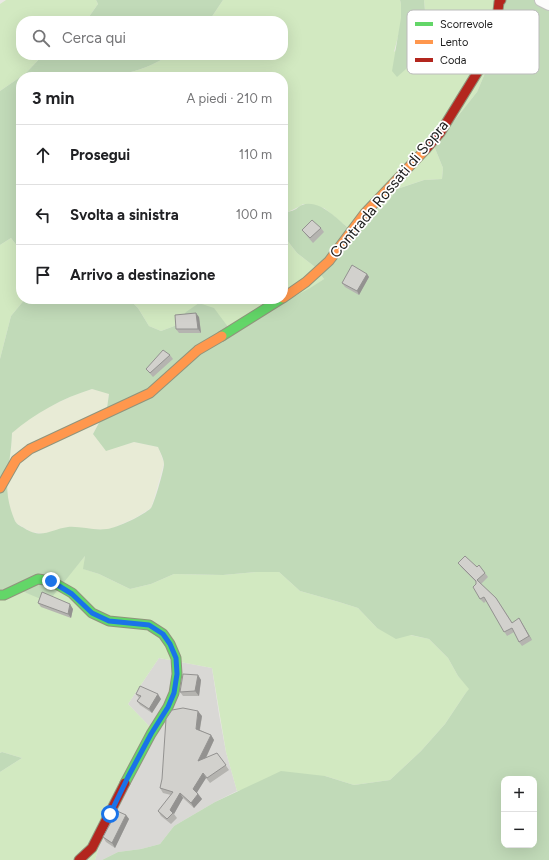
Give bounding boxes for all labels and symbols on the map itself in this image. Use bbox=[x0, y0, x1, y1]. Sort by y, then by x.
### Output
legend bbox=[407, 10, 539, 74]
text: Scorrevole bbox=[440, 18, 493, 31]
text: Lento bbox=[440, 36, 468, 49]
text: Coda bbox=[440, 54, 466, 67]
street label: Contrada Rossati di Sopra bbox=[326, 116, 452, 262]
route end bbox=[42, 572, 60, 590]
route start bbox=[101, 805, 119, 823]

